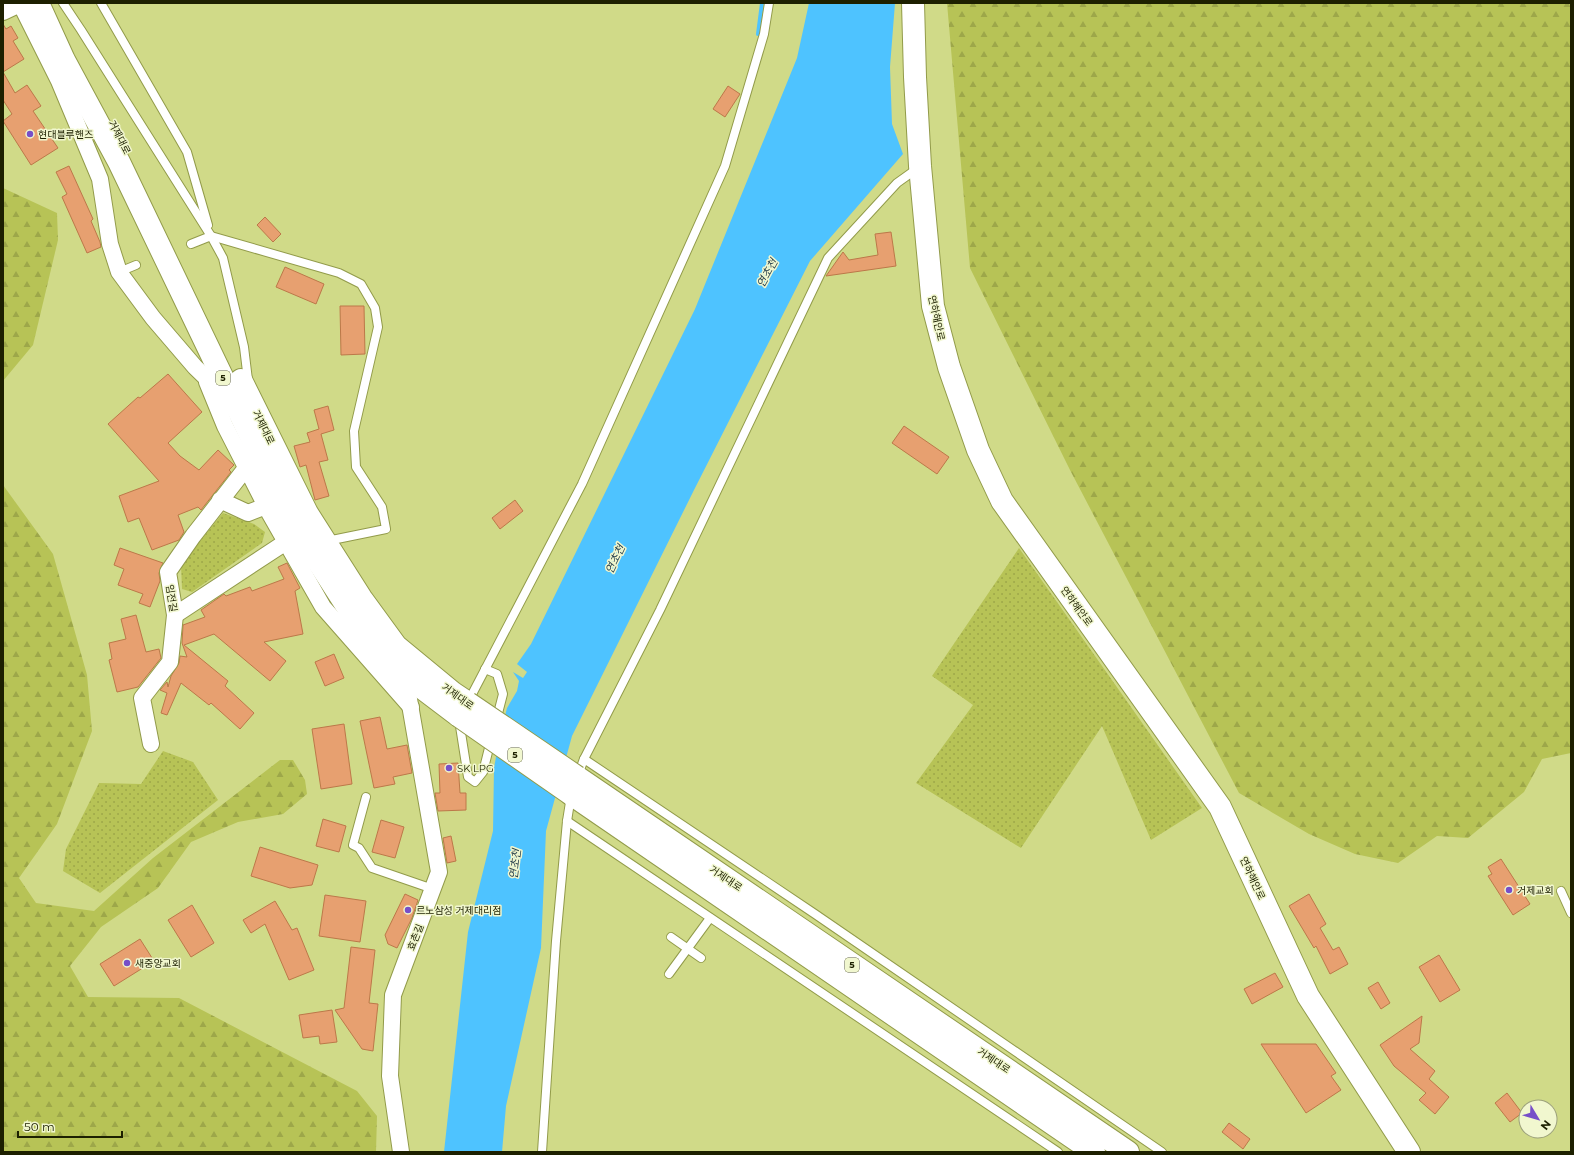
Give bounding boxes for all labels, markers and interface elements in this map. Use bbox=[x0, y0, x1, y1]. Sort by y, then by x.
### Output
street label: 거제대로 bbox=[105, 118, 134, 157]
place label: 현대블루핸즈 bbox=[38, 128, 93, 141]
marker: 현대블루핸즈 bbox=[25, 129, 35, 139]
water label: 연초천 bbox=[754, 255, 781, 290]
street label: 연하해안로 bbox=[925, 294, 948, 342]
road number: 5 bbox=[216, 371, 230, 385]
street label: 거제대로 bbox=[250, 408, 277, 447]
water label: 연초천 bbox=[602, 541, 629, 576]
street label: 임전길 bbox=[163, 583, 180, 613]
street label: 연하해안로 bbox=[1058, 584, 1095, 629]
street label: 거제대로 bbox=[439, 680, 476, 712]
road number: 5 bbox=[508, 748, 522, 762]
place label: SK LPG bbox=[457, 762, 494, 775]
marker: SK LPG bbox=[444, 763, 454, 773]
water label: 연초천 bbox=[506, 846, 524, 880]
street label: 연하해안로 bbox=[1237, 855, 1268, 902]
street label: 거제대로 bbox=[707, 863, 745, 894]
place label: 거제교회 bbox=[1517, 884, 1554, 897]
marker: 거제교회 bbox=[1504, 885, 1514, 895]
place label: 르노삼성 거제대리점 bbox=[416, 904, 501, 917]
marker: 르노삼성 거제대리점 bbox=[403, 905, 413, 915]
street label: 효촌길 bbox=[404, 922, 426, 952]
place label: 새중앙교회 bbox=[135, 957, 181, 970]
marker: 새중앙교회 bbox=[122, 958, 132, 968]
road number: 5 bbox=[845, 958, 859, 972]
street label: 거제대로 bbox=[975, 1045, 1013, 1076]
north arrow bbox=[1518, 1099, 1558, 1139]
scale bar bbox=[18, 1113, 122, 1139]
text: N bbox=[1538, 1117, 1554, 1133]
text: 50 m bbox=[24, 1119, 55, 1134]

